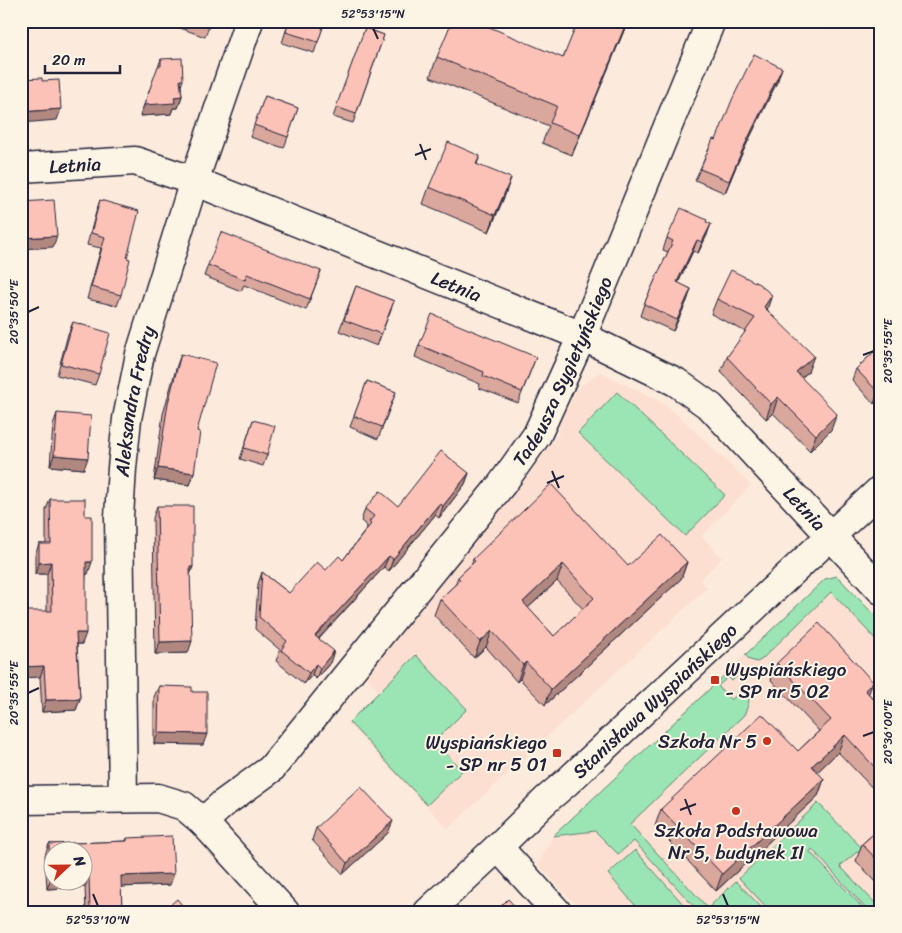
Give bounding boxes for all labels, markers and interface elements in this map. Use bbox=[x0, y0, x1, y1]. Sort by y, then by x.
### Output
text: 52°53'15"N bbox=[341, 3, 405, 25]
scale bar bbox=[45, 42, 120, 74]
text: 20 m bbox=[52, 47, 86, 73]
street label: Letnia bbox=[48, 147, 102, 183]
street label: Letnia bbox=[426, 261, 487, 311]
street label: Tadeusza Sygietyńskiego bbox=[503, 271, 621, 473]
text: 20°35'50"E bbox=[3, 278, 25, 344]
text: 20°35'55"E bbox=[877, 317, 899, 383]
street label: Aleksandra Fredry bbox=[105, 321, 164, 479]
street label: Letnia bbox=[775, 478, 835, 539]
street label: Stanisława Wyspiańskiego bbox=[564, 614, 745, 786]
place label: Wyspiańskiego - SP nr 5 02 bbox=[725, 653, 847, 708]
text: 20°35'55"E bbox=[3, 659, 25, 725]
marker: Wyspiańskiego - SP nr 5 02 bbox=[709, 674, 721, 686]
text: 20°36'00"E bbox=[877, 699, 899, 764]
place label: Szkoła Nr 5 bbox=[658, 725, 757, 758]
place label: Wyspiańskiego - SP nr 5 01 bbox=[426, 726, 547, 781]
marker: Szkoła Nr 5 bbox=[761, 735, 773, 747]
marker: Wyspiańskiego - SP nr 5 01 bbox=[551, 747, 563, 759]
marker: Szkoła Podstawowa Nr 5, budynek II bbox=[730, 805, 742, 817]
place label: Szkoła Podstawowa Nr 5, budynek II bbox=[654, 814, 818, 869]
north arrow bbox=[42, 840, 92, 890]
text: N bbox=[66, 851, 93, 871]
text: 52°53'10"N bbox=[66, 909, 131, 931]
text: 52°53'15"N bbox=[696, 909, 760, 931]

